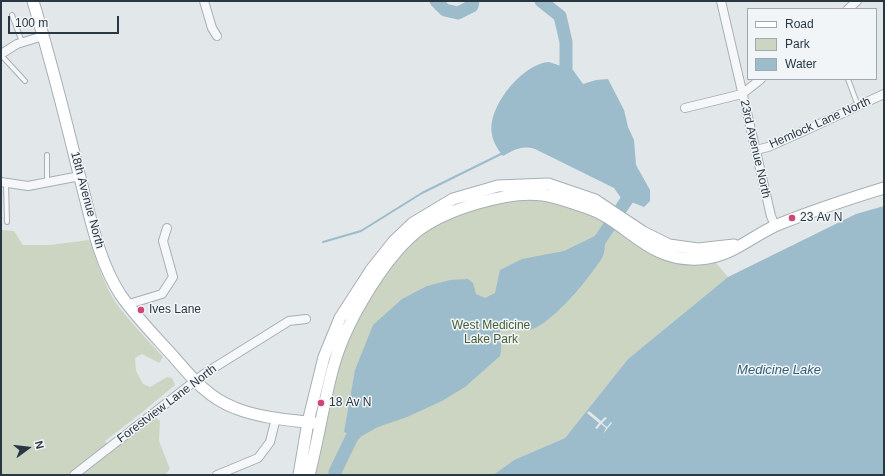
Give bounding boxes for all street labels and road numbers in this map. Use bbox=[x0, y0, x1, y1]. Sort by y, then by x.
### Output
street label: Hemlock Lane North bbox=[767, 94, 873, 152]
street label: 23rd Avenue North bbox=[737, 98, 773, 200]
street label: 18th Avenue North bbox=[67, 150, 107, 250]
street label: Forestview Lane North bbox=[114, 362, 220, 446]

